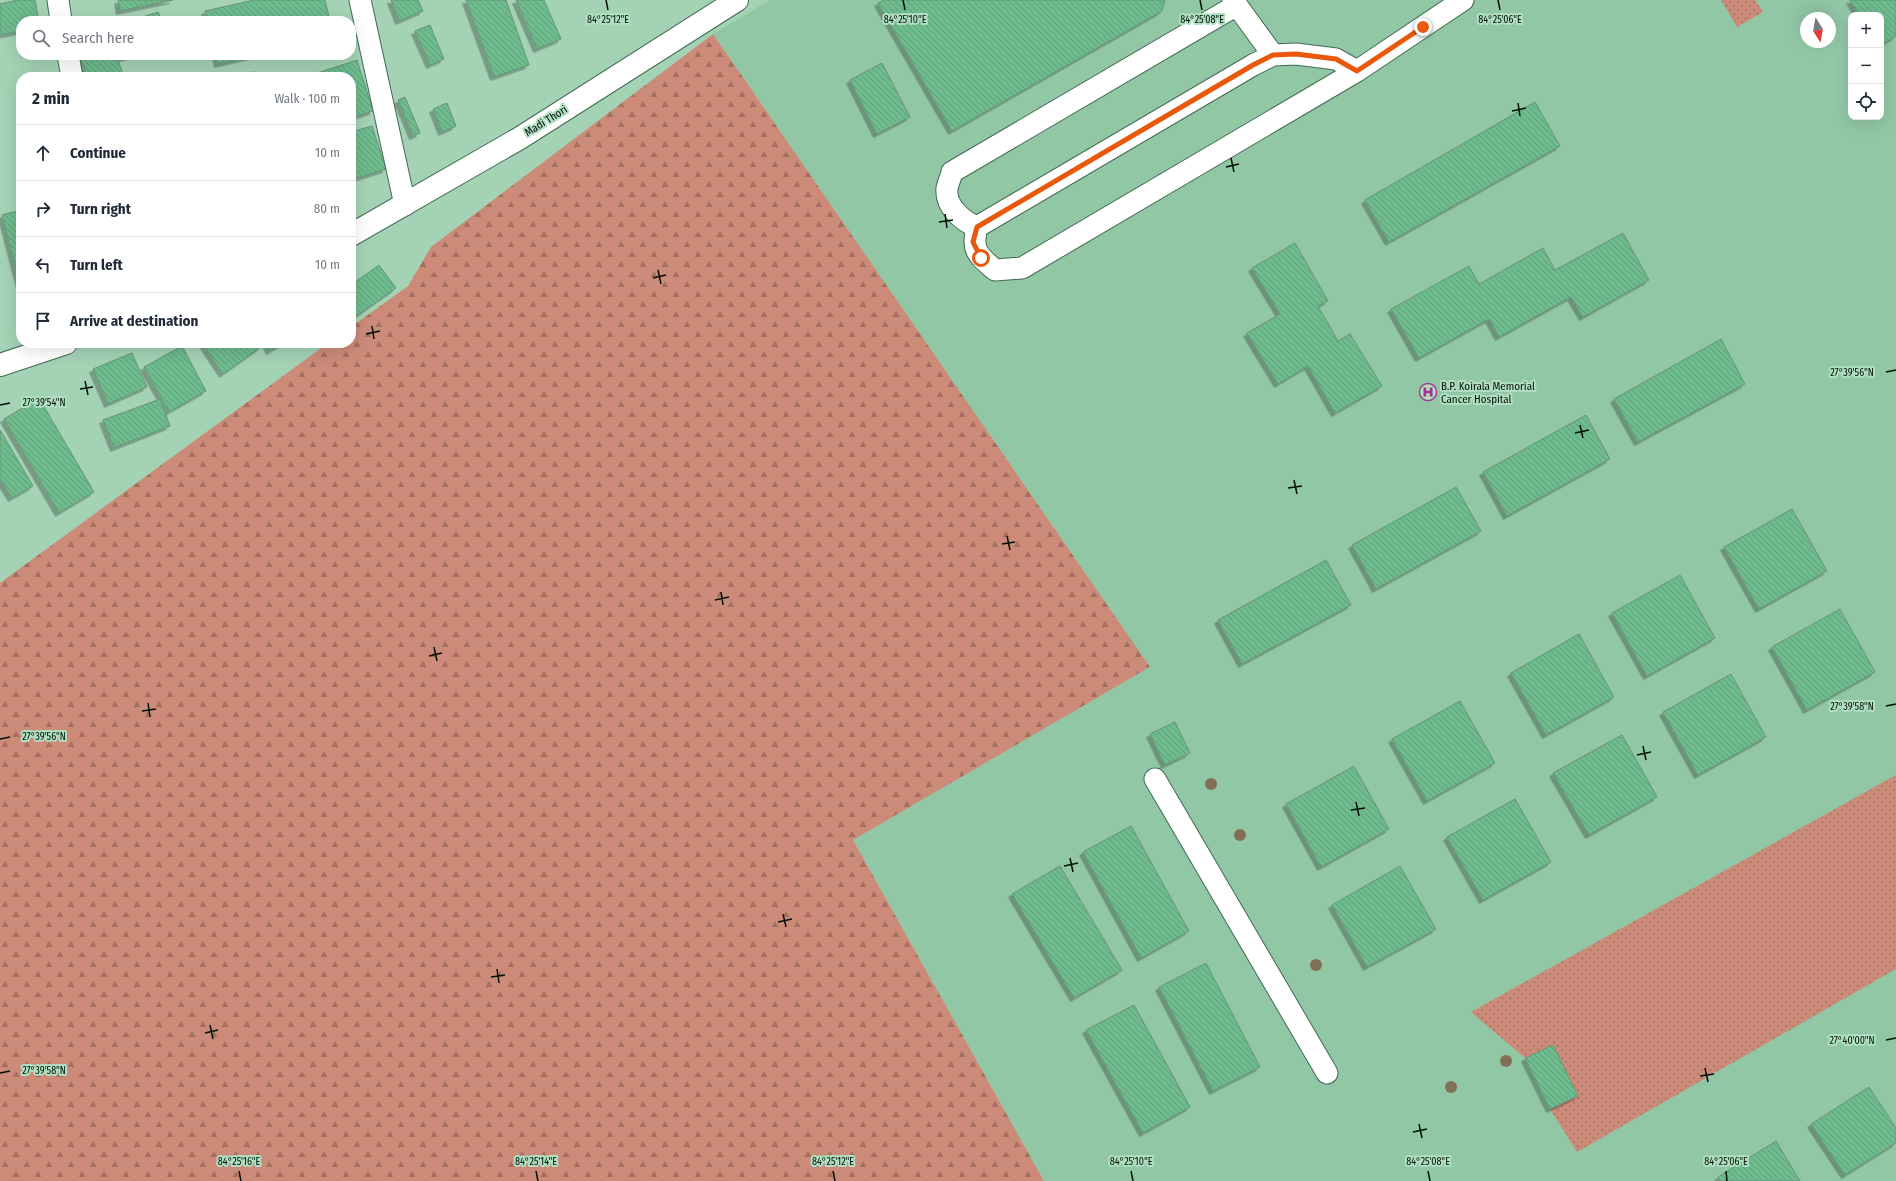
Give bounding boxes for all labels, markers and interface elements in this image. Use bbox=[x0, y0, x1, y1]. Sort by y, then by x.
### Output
north arrow bbox=[1800, 12, 1836, 48]
map controls bbox=[1848, 12, 1884, 120]
button: + bbox=[1848, 12, 1884, 48]
text: 84°25'12"E bbox=[587, 14, 629, 26]
text: 84°25'10"E bbox=[884, 14, 927, 26]
text: 84°25'08"E bbox=[1180, 14, 1224, 26]
text: 84°25'06"E bbox=[1478, 14, 1522, 26]
search box bbox=[16, 16, 356, 60]
route end bbox=[1414, 18, 1432, 36]
icon: search bbox=[30, 27, 52, 49]
text: Search here bbox=[62, 29, 134, 47]
button: − bbox=[1848, 48, 1884, 84]
button: locate bbox=[1848, 84, 1884, 120]
text: 2 min bbox=[32, 88, 70, 109]
text: Walk · 100 m bbox=[274, 91, 340, 106]
street label: Madi Thori bbox=[522, 103, 570, 139]
icon: ahead bbox=[32, 142, 54, 164]
text: Continue bbox=[70, 144, 126, 162]
text: 10 m bbox=[315, 145, 340, 160]
icon: right bbox=[32, 198, 54, 220]
text: Turn right bbox=[70, 200, 131, 218]
text: 80 m bbox=[314, 201, 340, 216]
route start bbox=[972, 249, 990, 267]
icon: left bbox=[32, 254, 54, 276]
text: Turn left bbox=[70, 256, 123, 274]
text: 10 m bbox=[315, 257, 340, 272]
icon: arrive bbox=[32, 310, 54, 332]
text: Arrive at destination bbox=[70, 312, 198, 330]
text: 27°39'56"N bbox=[1830, 367, 1874, 379]
place label: B.P. Koirala Memorial Cancer Hospital bbox=[1441, 380, 1535, 406]
hospital icon: B.P. Koirala Memorial Cancer Hospital bbox=[1418, 382, 1438, 402]
text: 27°39'54"N bbox=[22, 397, 66, 409]
text: 27°39'58"N bbox=[1830, 701, 1874, 713]
text: 27°39'56"N bbox=[22, 731, 66, 743]
text: 27°40'00"N bbox=[1829, 1035, 1875, 1047]
text: 27°39'58"N bbox=[22, 1065, 66, 1077]
text: 84°25'16"E bbox=[218, 1156, 260, 1168]
text: 84°25'14"E bbox=[515, 1156, 557, 1168]
text: 84°25'12"E bbox=[812, 1156, 854, 1168]
text: 84°25'10"E bbox=[1110, 1156, 1153, 1168]
text: 84°25'08"E bbox=[1406, 1156, 1450, 1168]
text: 84°25'06"E bbox=[1704, 1156, 1748, 1168]

